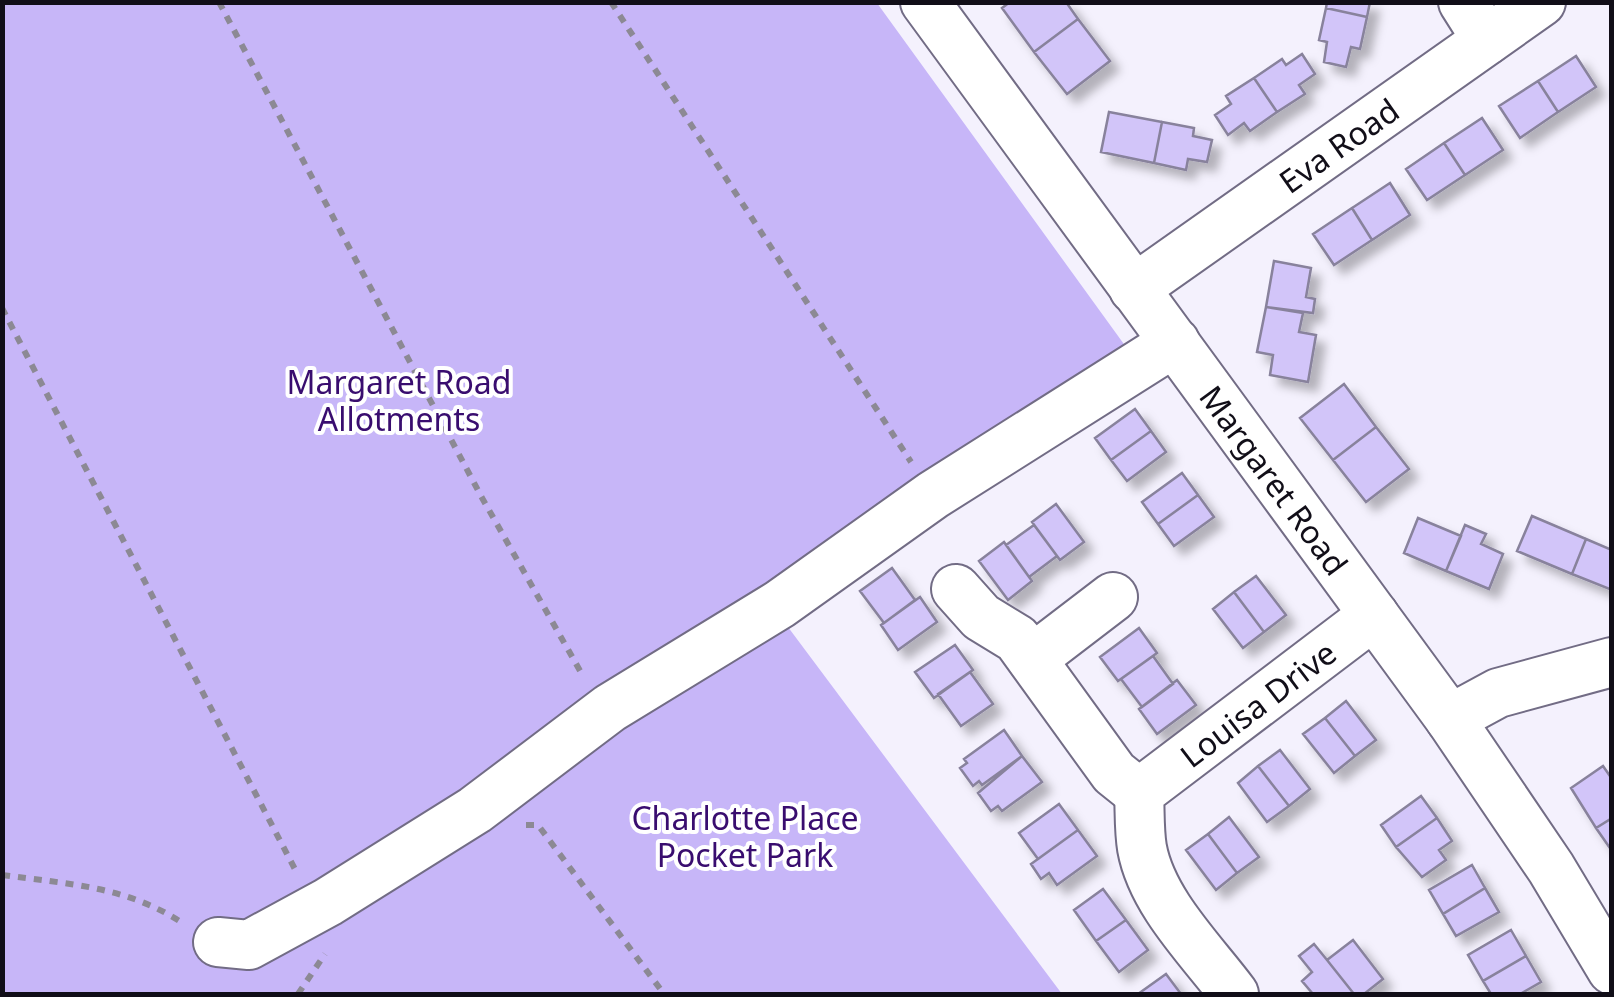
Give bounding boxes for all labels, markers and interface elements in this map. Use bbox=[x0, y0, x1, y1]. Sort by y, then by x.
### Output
street label: Eva Road bbox=[1270, 88, 1407, 202]
park label: Margaret Road Allotments bbox=[287, 360, 511, 440]
street label: Margaret Road bbox=[1191, 376, 1359, 583]
street label: Louisa Drive bbox=[1171, 630, 1344, 776]
park label: Charlotte Place Pocket Park bbox=[631, 796, 859, 876]

